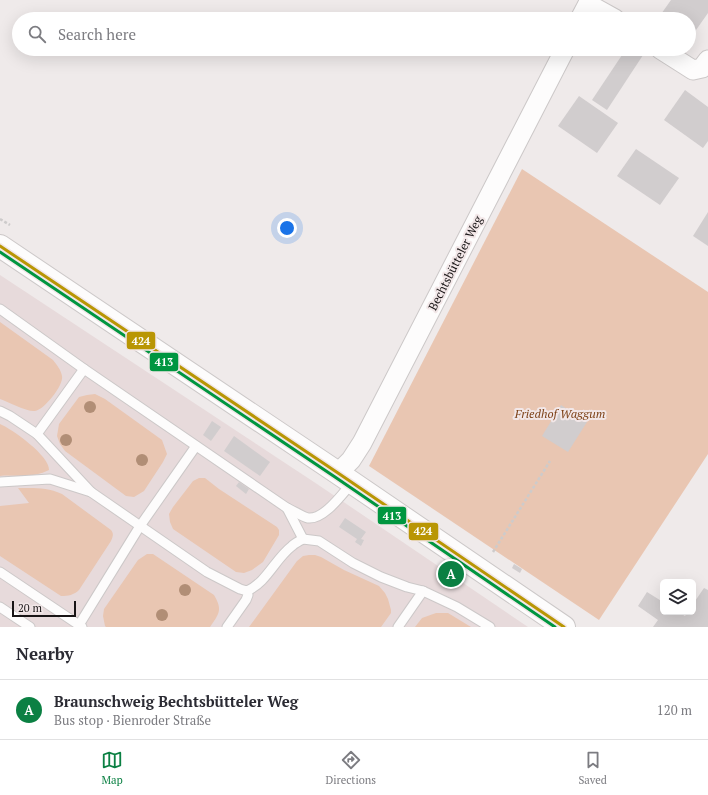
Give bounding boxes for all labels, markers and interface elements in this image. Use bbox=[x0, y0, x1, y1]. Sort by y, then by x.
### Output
search box bbox=[12, 12, 696, 56]
icon: search bbox=[26, 23, 48, 45]
text: Search here bbox=[58, 24, 136, 44]
street label: Bechtsbütteler Weg bbox=[425, 213, 486, 313]
your location bbox=[277, 218, 297, 238]
line badge: 424 bbox=[126, 331, 156, 350]
text: 424 bbox=[132, 334, 151, 348]
line badge: 413 bbox=[149, 352, 179, 372]
text: 413 bbox=[155, 355, 173, 369]
park label: Friedhof Waggum bbox=[514, 406, 605, 421]
line badge: 413 bbox=[377, 506, 407, 525]
text: 413 bbox=[383, 509, 401, 523]
line badge: 424 bbox=[408, 522, 439, 541]
text: 424 bbox=[414, 524, 433, 538]
pin: A bbox=[438, 559, 464, 589]
map controls bbox=[660, 579, 696, 615]
button: layers bbox=[660, 579, 696, 615]
scale bar bbox=[12, 599, 76, 618]
text: 20 m bbox=[18, 601, 42, 615]
text: Nearby bbox=[16, 642, 74, 665]
text: Braunschweig Bechtsbütteler Weg bbox=[54, 691, 298, 711]
text: A bbox=[24, 701, 34, 719]
text: 120 m bbox=[657, 701, 692, 719]
text: Bus stop · Bienroder Straße bbox=[54, 711, 211, 729]
tab: Map bbox=[101, 749, 123, 787]
tab: Directions bbox=[325, 749, 376, 787]
tab: Saved bbox=[578, 749, 607, 787]

